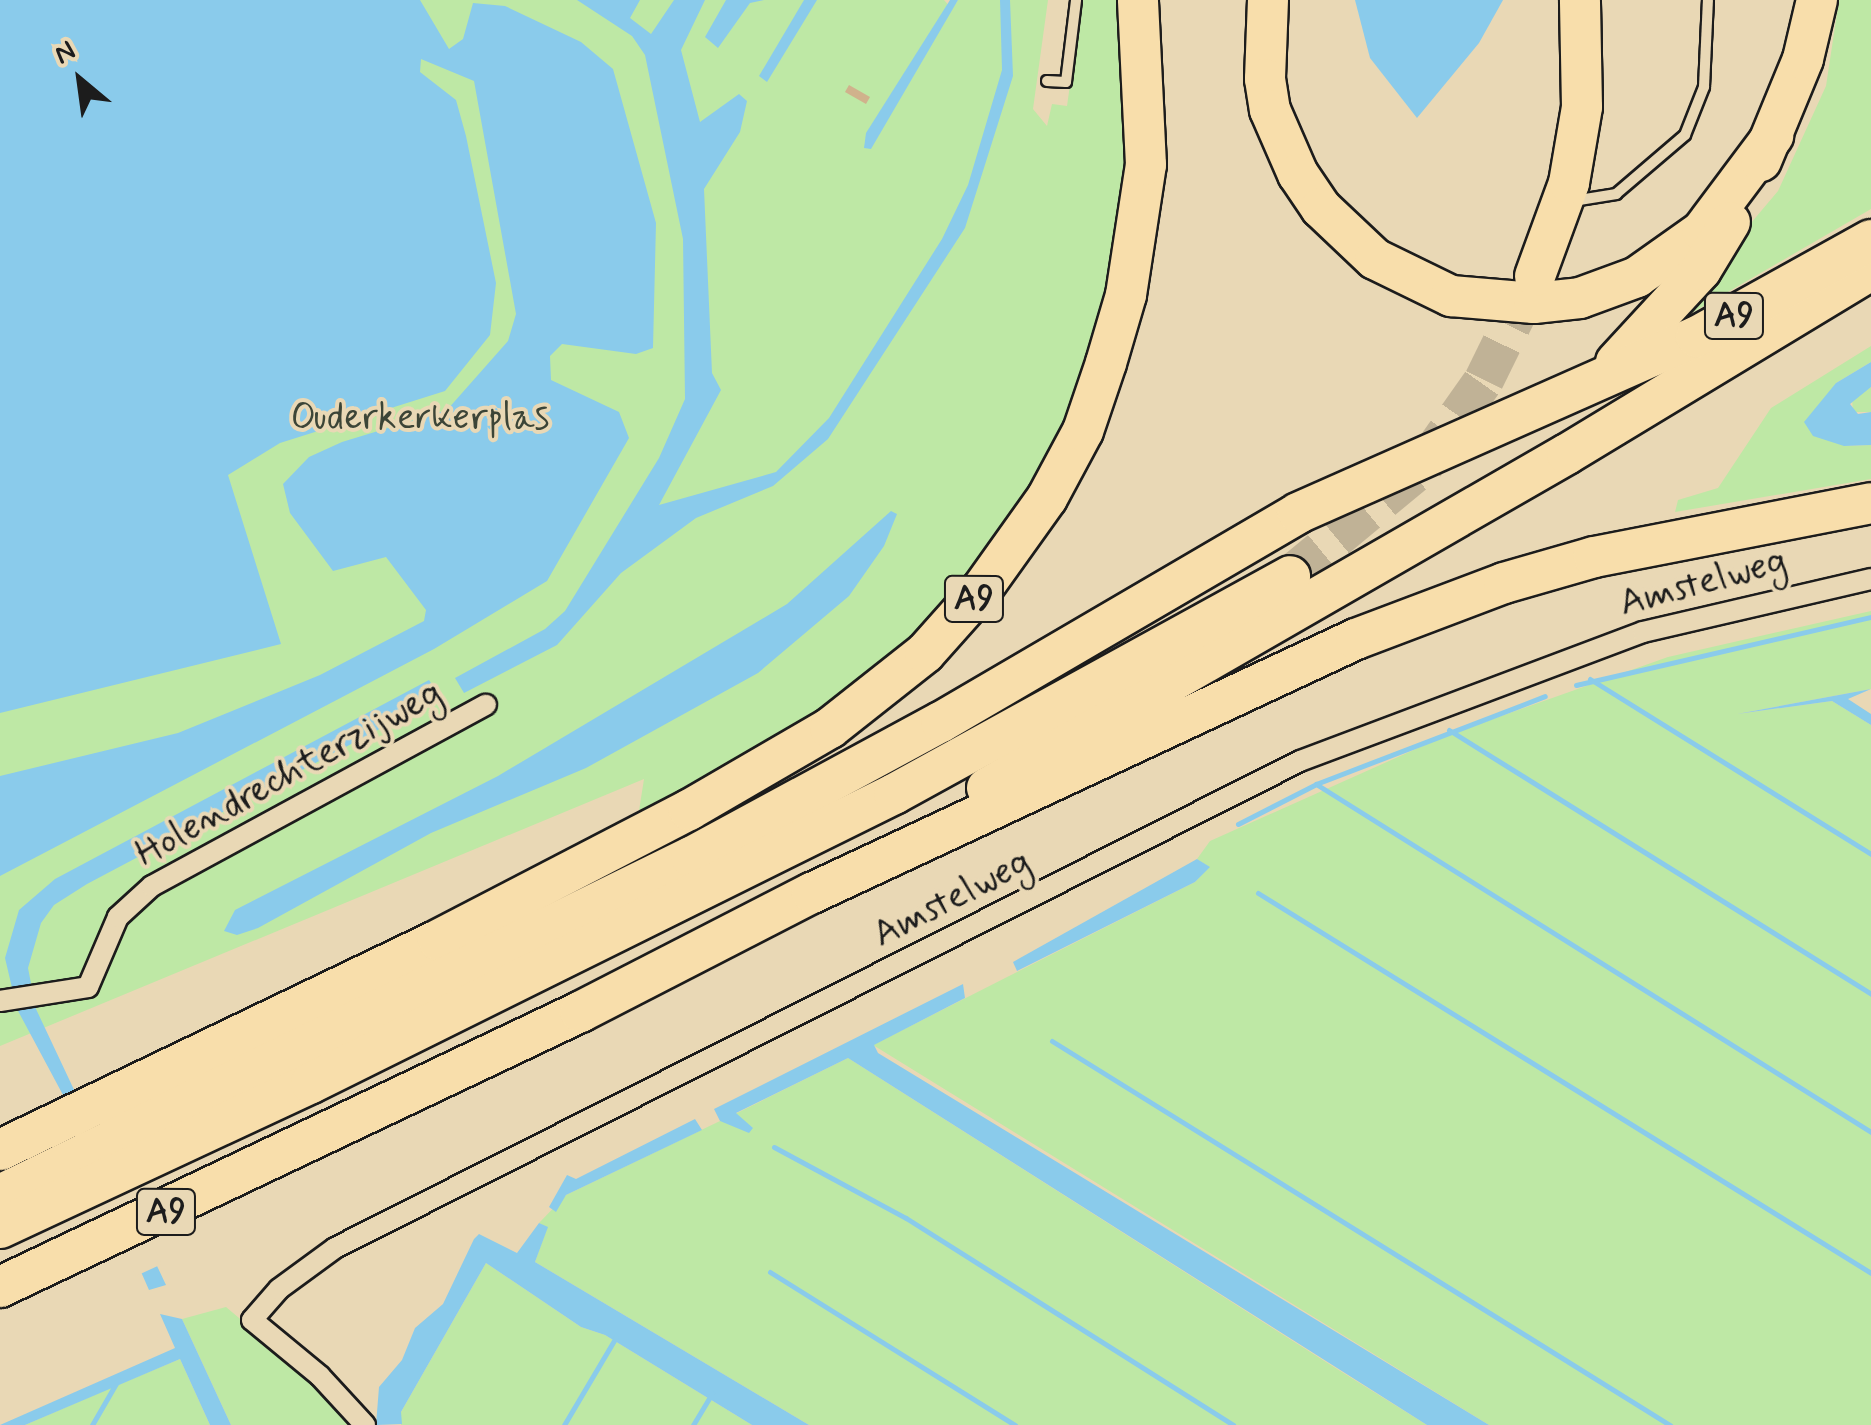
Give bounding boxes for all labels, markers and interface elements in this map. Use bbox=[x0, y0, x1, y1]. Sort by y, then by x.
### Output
north arrow bbox=[30, 30, 130, 130]
text: N bbox=[48, 33, 82, 74]
road number: A9 bbox=[1702, 286, 1766, 346]
park label: Ouderkerkerplas bbox=[291, 395, 549, 441]
street label: Amstelweg bbox=[1615, 539, 1791, 627]
road number: A9 bbox=[942, 569, 1006, 629]
street label: Holendrechterzijweg bbox=[128, 671, 450, 877]
street label: Amstelweg bbox=[865, 840, 1039, 958]
road number: A9 bbox=[134, 1182, 198, 1242]

